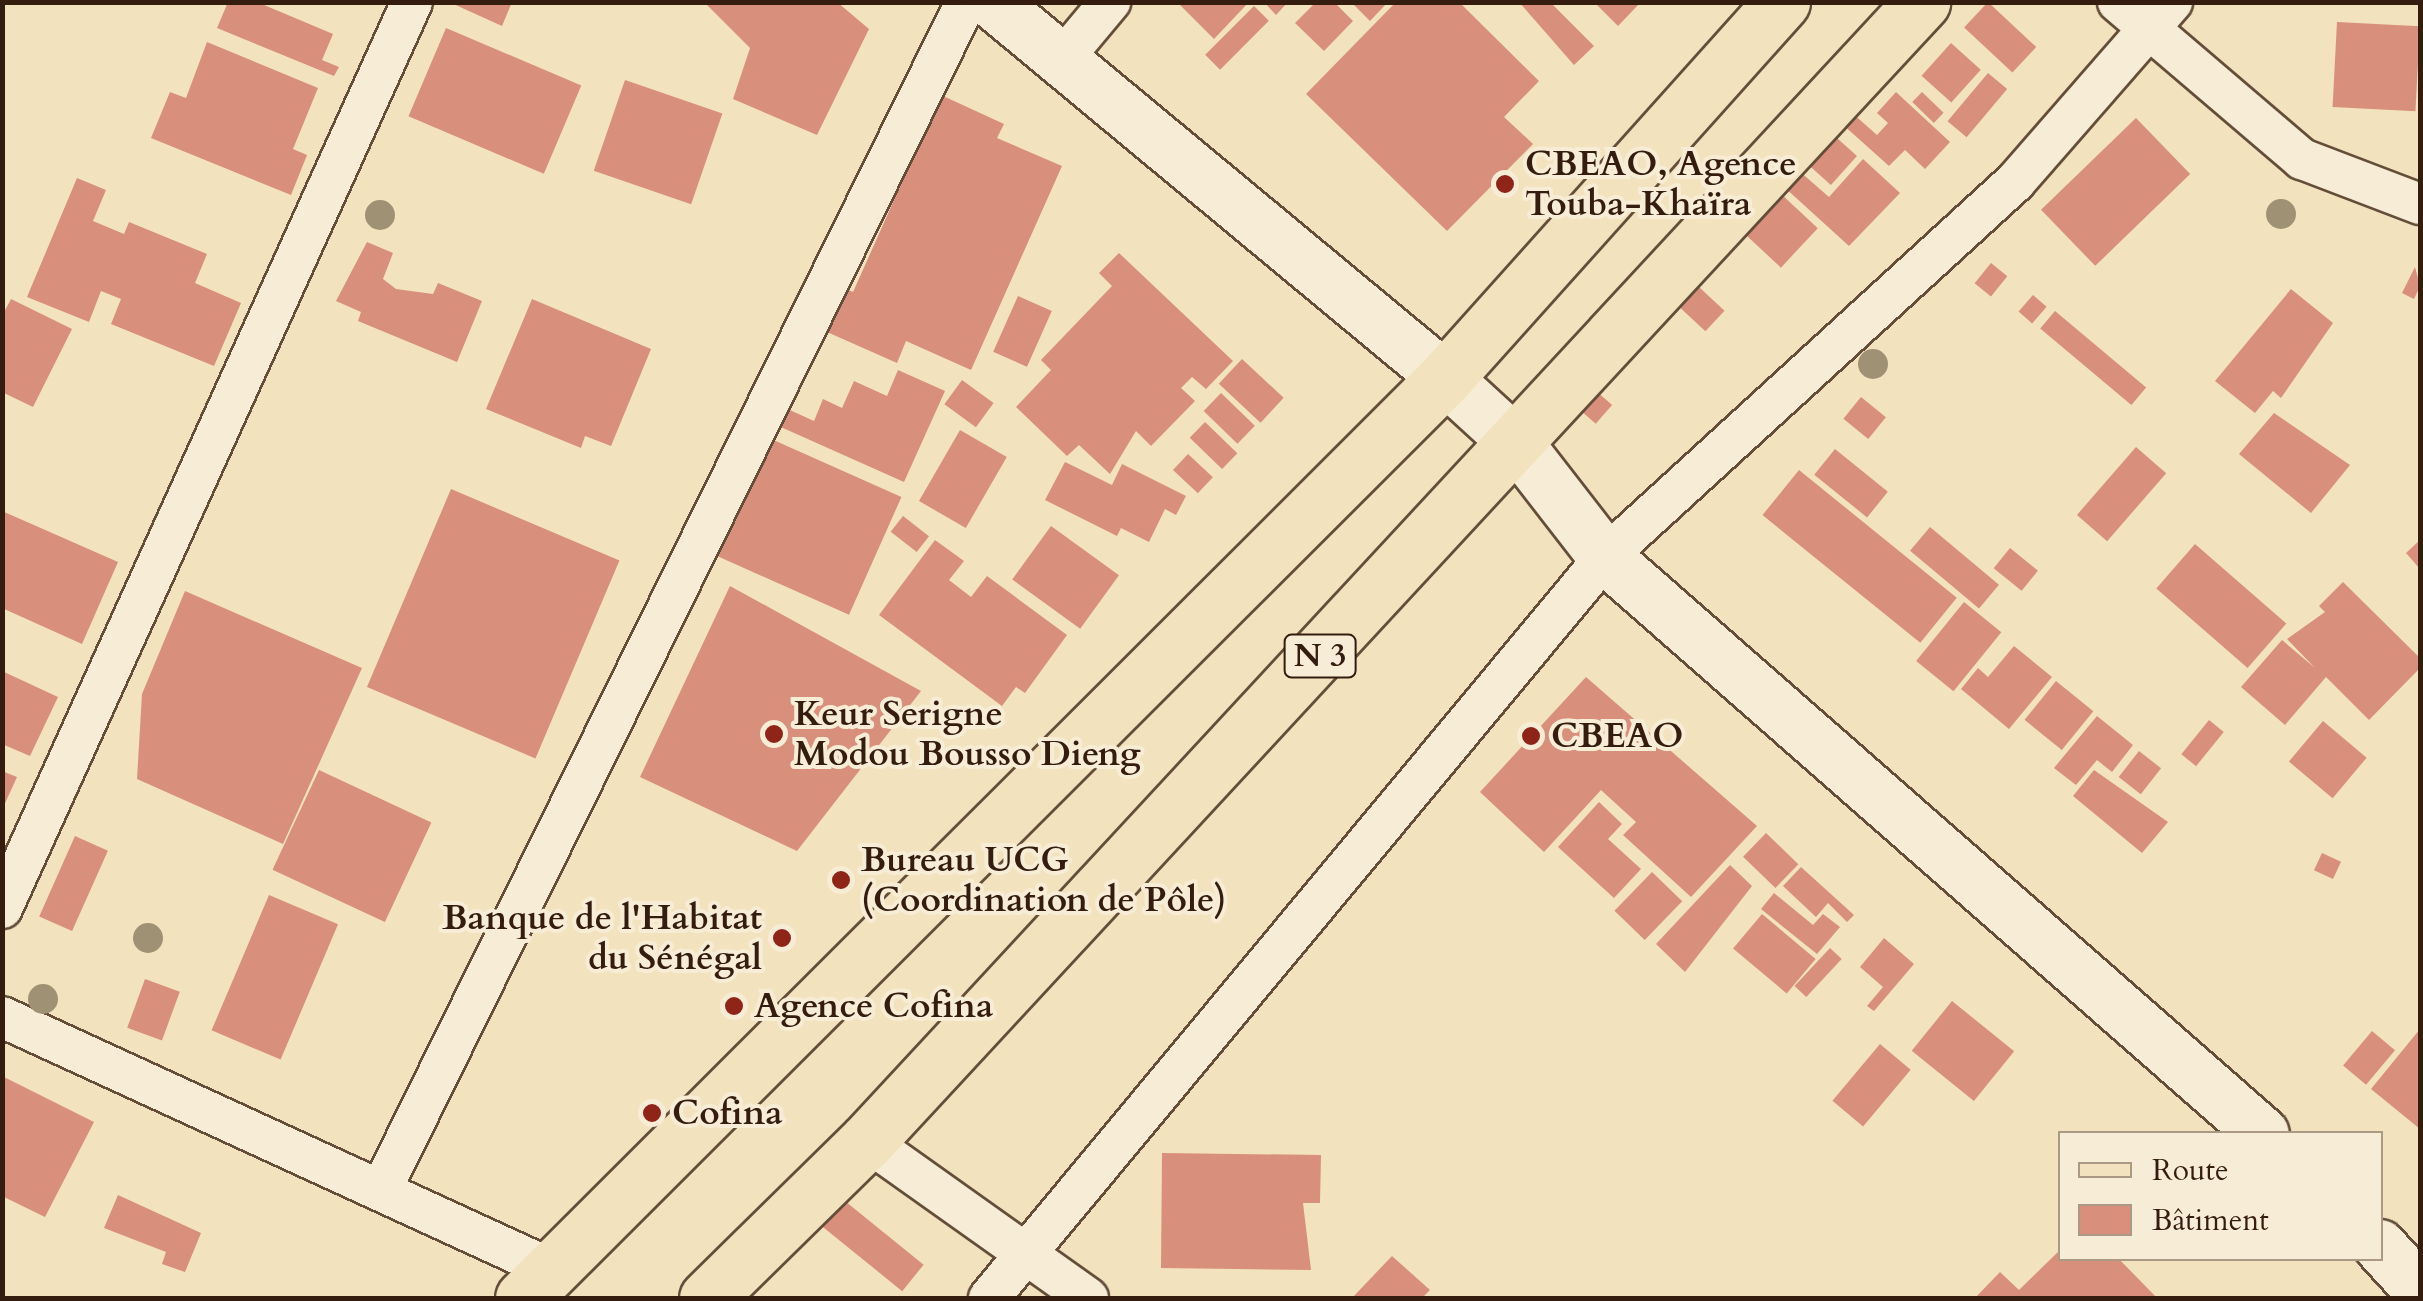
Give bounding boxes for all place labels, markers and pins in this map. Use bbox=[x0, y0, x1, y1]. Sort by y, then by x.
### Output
place label: CBEAO, Agence Touba-Khaïra bbox=[1525, 143, 1796, 225]
marker: CBEAO, Agence Touba-Khaïra bbox=[1494, 173, 1516, 195]
place label: Keur Serigne Modou Bousso Dieng bbox=[794, 693, 1141, 775]
place label: CBEAO bbox=[1551, 715, 1683, 757]
marker: Keur Serigne Modou Bousso Dieng bbox=[763, 723, 785, 745]
marker: CBEAO bbox=[1520, 725, 1542, 747]
place label: Bureau UCG (Coordination de Pôle) bbox=[861, 839, 1226, 921]
marker: Bureau UCG (Coordination de Pôle) bbox=[830, 869, 852, 891]
place label: Banque de l'Habitat du Sénégal bbox=[442, 897, 762, 979]
marker: Banque de l'Habitat du Sénégal bbox=[771, 927, 793, 949]
place label: Agence Cofina bbox=[754, 985, 993, 1027]
marker: Agence Cofina bbox=[723, 995, 745, 1017]
place label: Cofina bbox=[672, 1092, 783, 1134]
marker: Cofina bbox=[641, 1102, 663, 1124]

